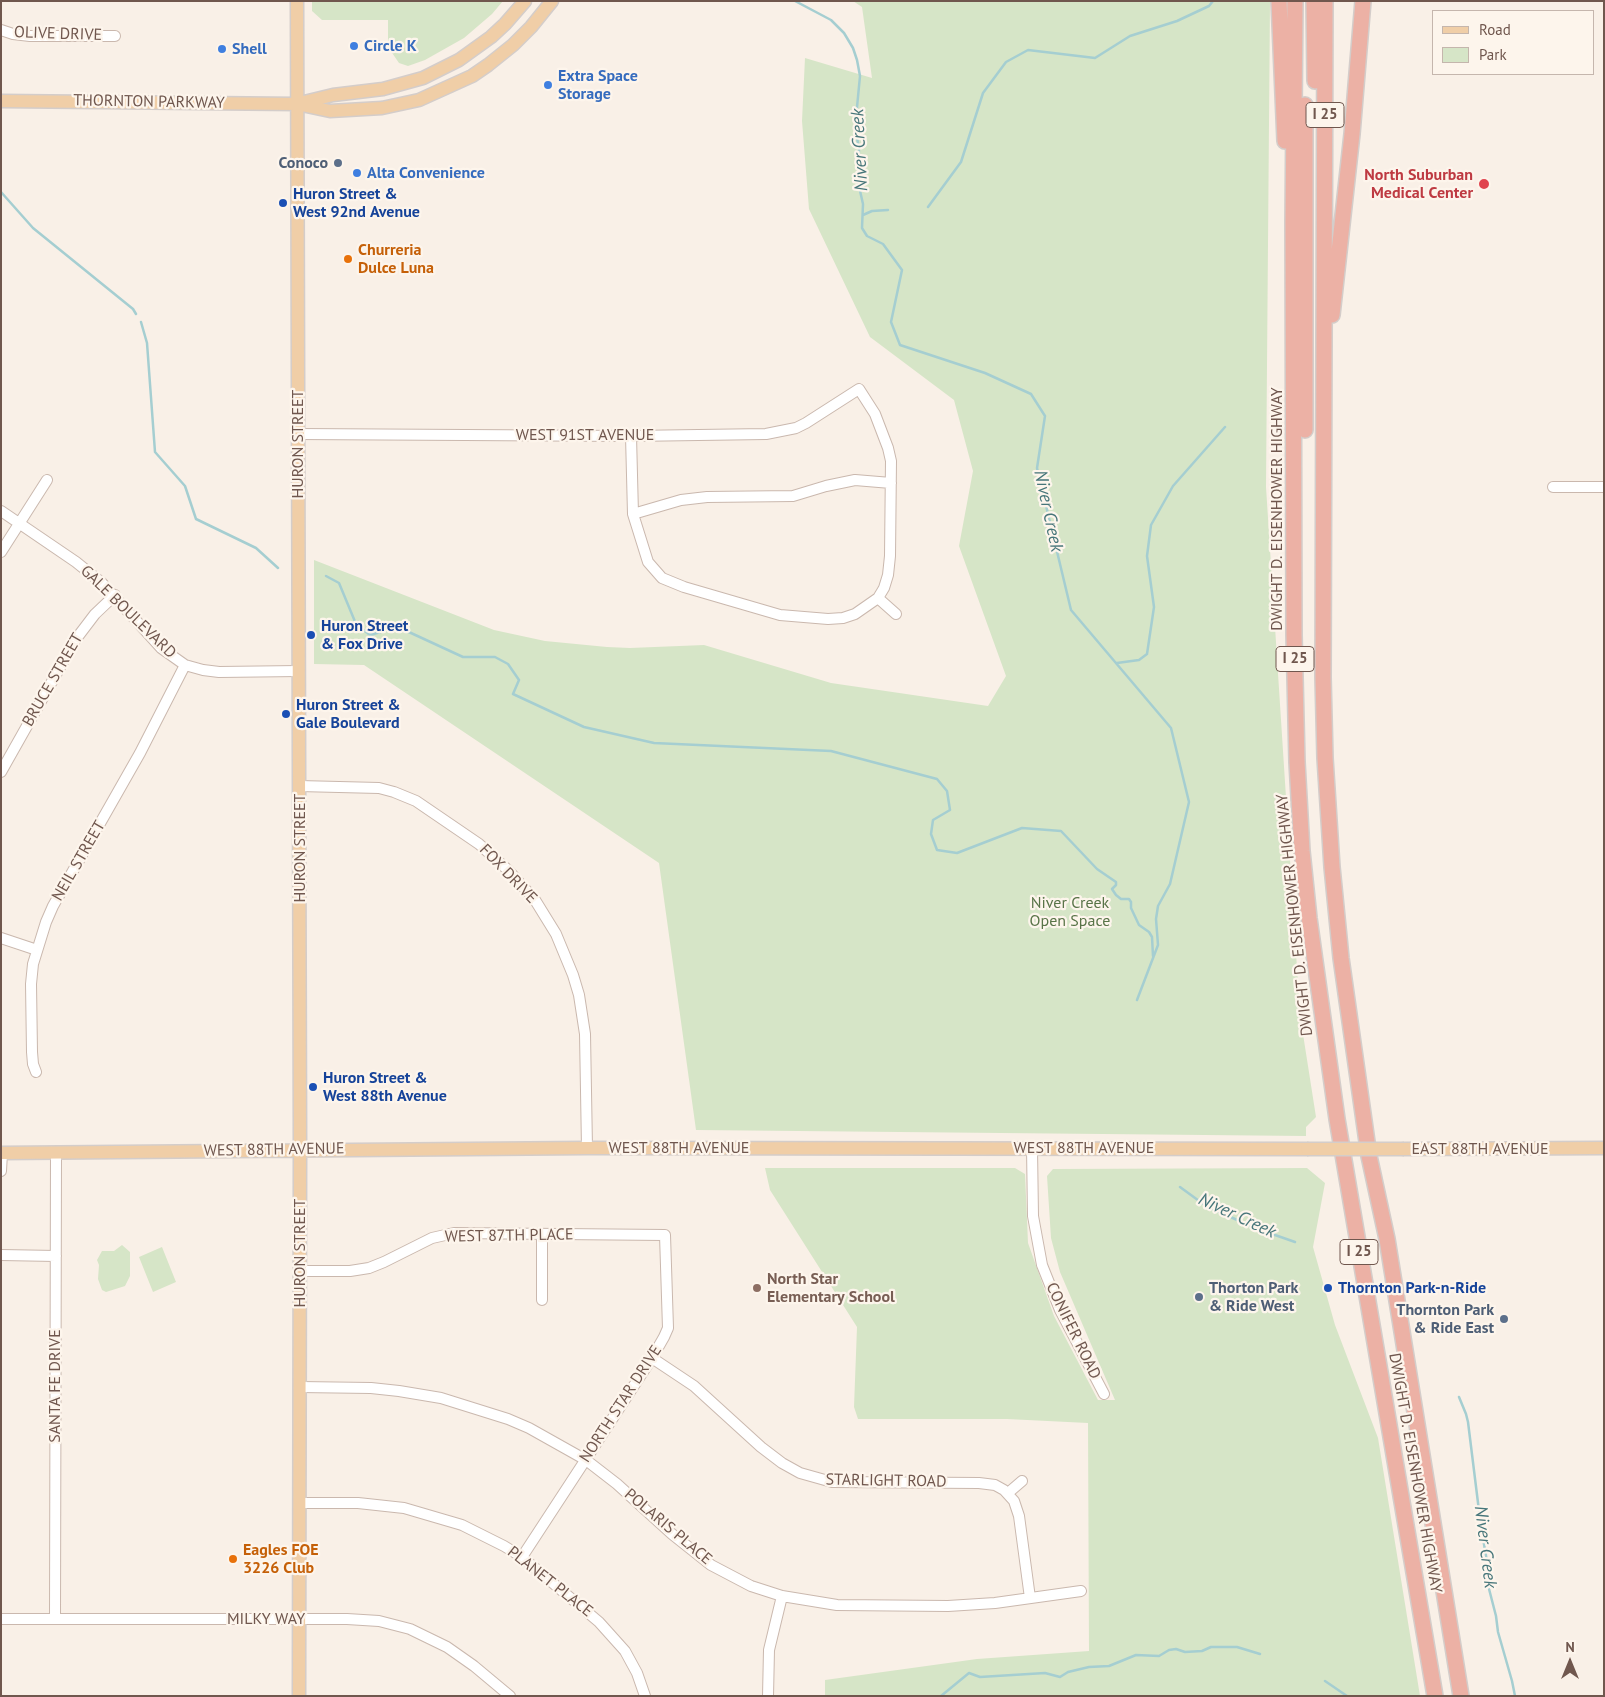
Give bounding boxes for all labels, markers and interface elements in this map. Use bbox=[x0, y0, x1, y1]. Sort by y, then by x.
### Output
legend bbox=[1432, 10, 1595, 75]
text: Road bbox=[1479, 20, 1511, 39]
street label: OLIVE DRIVE bbox=[14, 23, 102, 45]
place label: Circle K bbox=[364, 36, 417, 56]
place label: Shell bbox=[232, 39, 267, 59]
marker: Circle K bbox=[348, 40, 360, 52]
marker: Shell bbox=[216, 43, 228, 55]
text: Park bbox=[1479, 45, 1507, 64]
place label: Extra Space Storage bbox=[558, 66, 638, 104]
marker: Extra Space Storage bbox=[542, 79, 554, 91]
street label: THORNTON PARKWAY bbox=[73, 91, 225, 113]
road number: I 25 bbox=[1306, 102, 1344, 128]
water label: Niver Creek bbox=[847, 108, 873, 192]
place label: Conoco bbox=[278, 153, 328, 173]
marker: Conoco bbox=[332, 157, 344, 169]
place label: Alta Convenience bbox=[367, 163, 485, 183]
place label: North Suburban Medical Center bbox=[1364, 165, 1473, 203]
marker: Alta Convenience bbox=[351, 167, 363, 179]
marker: North Suburban Medical Center bbox=[1477, 177, 1491, 191]
place label: Huron Street & West 92nd Avenue bbox=[293, 184, 420, 222]
marker: Huron Street & West 92nd Avenue bbox=[277, 197, 289, 209]
place label: Churreria Dulce Luna bbox=[358, 240, 434, 278]
marker: Churreria Dulce Luna bbox=[342, 253, 354, 265]
street label: DWIGHT D. EISENHOWER HIGHWAY bbox=[1267, 387, 1287, 631]
street label: HURON STREET bbox=[288, 390, 308, 498]
street label: WEST 91ST AVENUE bbox=[516, 425, 654, 445]
water label: Niver Creek bbox=[1029, 468, 1067, 554]
street label: GALE BOULEVARD bbox=[76, 561, 180, 663]
place label: Huron Street & Fox Drive bbox=[321, 616, 408, 654]
marker: Huron Street & Fox Drive bbox=[305, 629, 317, 641]
street label: BRUCE STREET bbox=[19, 630, 87, 730]
road number: I 25 bbox=[1276, 646, 1314, 672]
place label: Huron Street & Gale Boulevard bbox=[296, 695, 401, 733]
marker: Huron Street & Gale Boulevard bbox=[280, 708, 292, 720]
street label: DWIGHT D. EISENHOWER HIGHWAY bbox=[1273, 793, 1317, 1037]
street label: HURON STREET bbox=[290, 794, 310, 902]
street label: NEIL STREET bbox=[48, 817, 110, 905]
street label: FOX DRIVE bbox=[475, 840, 541, 908]
park label: Niver Creek Open Space bbox=[1030, 893, 1110, 931]
place label: Huron Street & West 88th Avenue bbox=[323, 1068, 447, 1106]
marker: Huron Street & West 88th Avenue bbox=[307, 1081, 319, 1093]
street label: WEST 88TH AVENUE bbox=[609, 1138, 749, 1158]
street label: WEST 88TH AVENUE bbox=[1014, 1138, 1154, 1158]
street label: WEST 88TH AVENUE bbox=[203, 1139, 345, 1161]
street label: EAST 88TH AVENUE bbox=[1411, 1139, 1549, 1159]
water label: Niver Creek bbox=[1195, 1189, 1279, 1243]
street label: HURON STREET bbox=[290, 1199, 310, 1307]
street label: WEST 87TH PLACE bbox=[444, 1225, 574, 1247]
road number: I 25 bbox=[1340, 1240, 1378, 1264]
place label: North Star Elementary School bbox=[767, 1269, 895, 1307]
place label: Thorton Park & Ride West bbox=[1209, 1278, 1298, 1316]
place label: Thornton Park-n-Ride bbox=[1338, 1278, 1486, 1298]
street label: CONIFER ROAD bbox=[1041, 1280, 1105, 1382]
marker: North Star Elementary School bbox=[751, 1282, 763, 1294]
marker: Thornton Park-n-Ride bbox=[1322, 1282, 1334, 1294]
marker: Thorton Park & Ride West bbox=[1193, 1291, 1205, 1303]
place label: Thornton Park & Ride East bbox=[1396, 1300, 1494, 1338]
marker: Thornton Park & Ride East bbox=[1498, 1313, 1510, 1325]
street label: SANTA FE DRIVE bbox=[45, 1329, 65, 1443]
street label: NORTH STAR DRIVE bbox=[576, 1342, 666, 1466]
street label: DWIGHT D. EISENHOWER HIGHWAY bbox=[1384, 1351, 1446, 1595]
street label: STARLIGHT ROAD bbox=[825, 1470, 947, 1492]
street label: POLARIS PLACE bbox=[620, 1485, 716, 1569]
water label: Niver Creek bbox=[1469, 1505, 1501, 1589]
place label: Eagles FOE 3226 Club bbox=[243, 1540, 319, 1578]
street label: PLANET PLACE bbox=[503, 1543, 597, 1621]
marker: Eagles FOE 3226 Club bbox=[227, 1553, 239, 1565]
street label: MILKY WAY bbox=[227, 1609, 305, 1629]
north arrow bbox=[1545, 1637, 1595, 1687]
text: N bbox=[1565, 1638, 1575, 1656]

